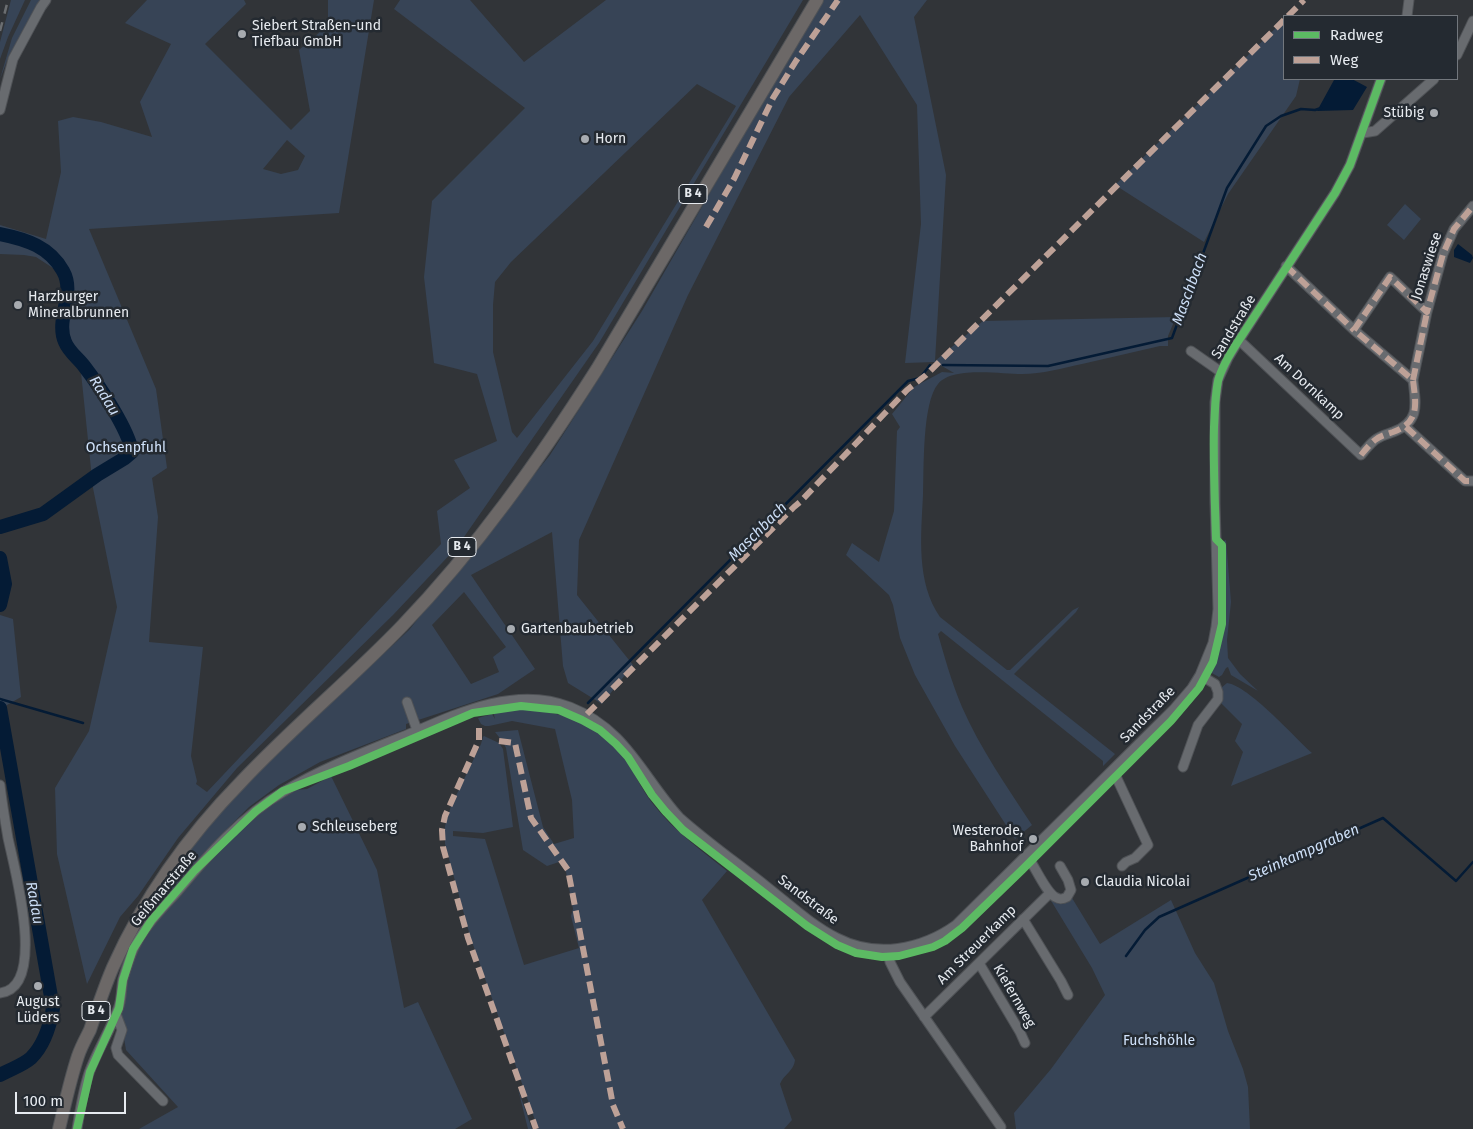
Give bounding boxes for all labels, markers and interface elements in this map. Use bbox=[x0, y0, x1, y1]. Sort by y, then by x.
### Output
legend bbox=[1283, 15, 1458, 80]
place label: Siebert Straßen-und Tiefbau GmbH bbox=[252, 18, 381, 50]
text: Radweg bbox=[1330, 26, 1383, 44]
marker: Siebert Straßen-und Tiefbau GmbH bbox=[236, 28, 248, 40]
text: Weg bbox=[1330, 51, 1358, 69]
place label: Stübig bbox=[1384, 105, 1424, 121]
marker: Stübig bbox=[1428, 107, 1440, 119]
place label: Horn bbox=[595, 131, 626, 147]
marker: Horn bbox=[579, 133, 591, 145]
road number: B 4 bbox=[679, 184, 707, 203]
street label: Jonaswiese bbox=[1408, 230, 1446, 302]
water label: Maschbach bbox=[1169, 250, 1211, 328]
place label: Harzburger Mineralbrunnen bbox=[28, 289, 129, 322]
street label: Sandstraße bbox=[1208, 292, 1260, 362]
marker: Harzburger Mineralbrunnen bbox=[12, 299, 24, 311]
street label: Am Dornkamp bbox=[1271, 350, 1347, 424]
water label: Radau bbox=[85, 373, 123, 419]
park label: Ochsenpfuhl bbox=[86, 440, 166, 456]
water label: Maschbach bbox=[725, 499, 791, 565]
road number: B 4 bbox=[448, 538, 476, 556]
place label: Gartenbaubetrieb bbox=[521, 621, 634, 637]
marker: Gartenbaubetrieb bbox=[505, 623, 517, 635]
street label: Sandstraße bbox=[1117, 683, 1179, 747]
place label: Schleuseberg bbox=[312, 819, 397, 835]
water label: Steinkampgraben bbox=[1246, 820, 1362, 886]
marker: Schleuseberg bbox=[296, 821, 308, 833]
place label: Westerode, Bahnhof bbox=[953, 823, 1023, 856]
marker: Westerode, Bahnhof bbox=[1027, 833, 1039, 845]
street label: Geißmarstraße bbox=[127, 848, 201, 930]
street label: Sandstraße bbox=[774, 872, 842, 928]
place label: Claudia Nicolai bbox=[1095, 874, 1190, 890]
marker: Claudia Nicolai bbox=[1079, 876, 1091, 888]
water label: Radau bbox=[21, 880, 47, 926]
street label: Am Streuerkamp bbox=[934, 902, 1020, 988]
street label: Kiefernweg bbox=[989, 961, 1039, 1031]
marker: August Lüders bbox=[32, 980, 44, 992]
place label: August Lüders bbox=[16, 994, 60, 1026]
road number: B 4 bbox=[82, 1001, 110, 1020]
park label: Fuchshöhle bbox=[1123, 1033, 1195, 1049]
scale bar bbox=[18, 1082, 129, 1114]
text: 100 m bbox=[23, 1092, 63, 1110]

